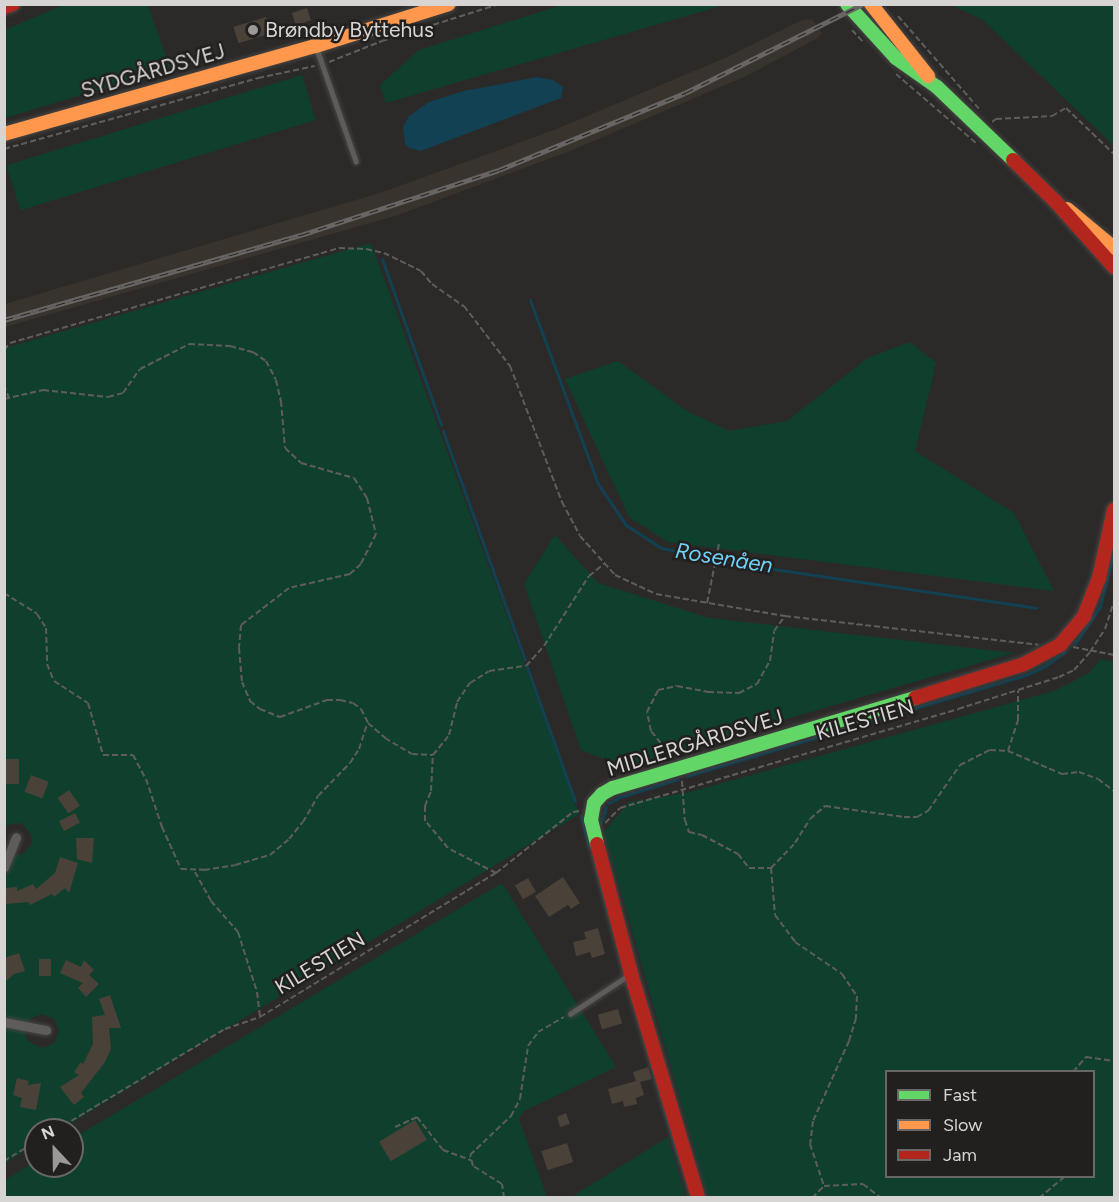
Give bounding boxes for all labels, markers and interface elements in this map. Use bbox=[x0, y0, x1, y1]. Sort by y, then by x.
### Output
place label: Brøndby Byttehus bbox=[265, 17, 434, 43]
marker: Brøndby Byttehus bbox=[246, 23, 260, 37]
street label: SYDGÅRDSVEJ bbox=[78, 38, 228, 104]
water label: Rosenåen bbox=[673, 537, 775, 579]
street label: KILESTIEN bbox=[813, 694, 917, 746]
street label: MIDLERGÅRDSVEJ bbox=[604, 704, 786, 782]
street label: KILESTIEN bbox=[270, 926, 370, 1000]
legend bbox=[885, 1070, 1095, 1178]
text: Fast bbox=[943, 1084, 977, 1106]
text: Slow bbox=[943, 1114, 982, 1136]
north arrow bbox=[24, 1118, 84, 1178]
text: N bbox=[39, 1122, 57, 1144]
text: Jam bbox=[943, 1144, 977, 1166]

